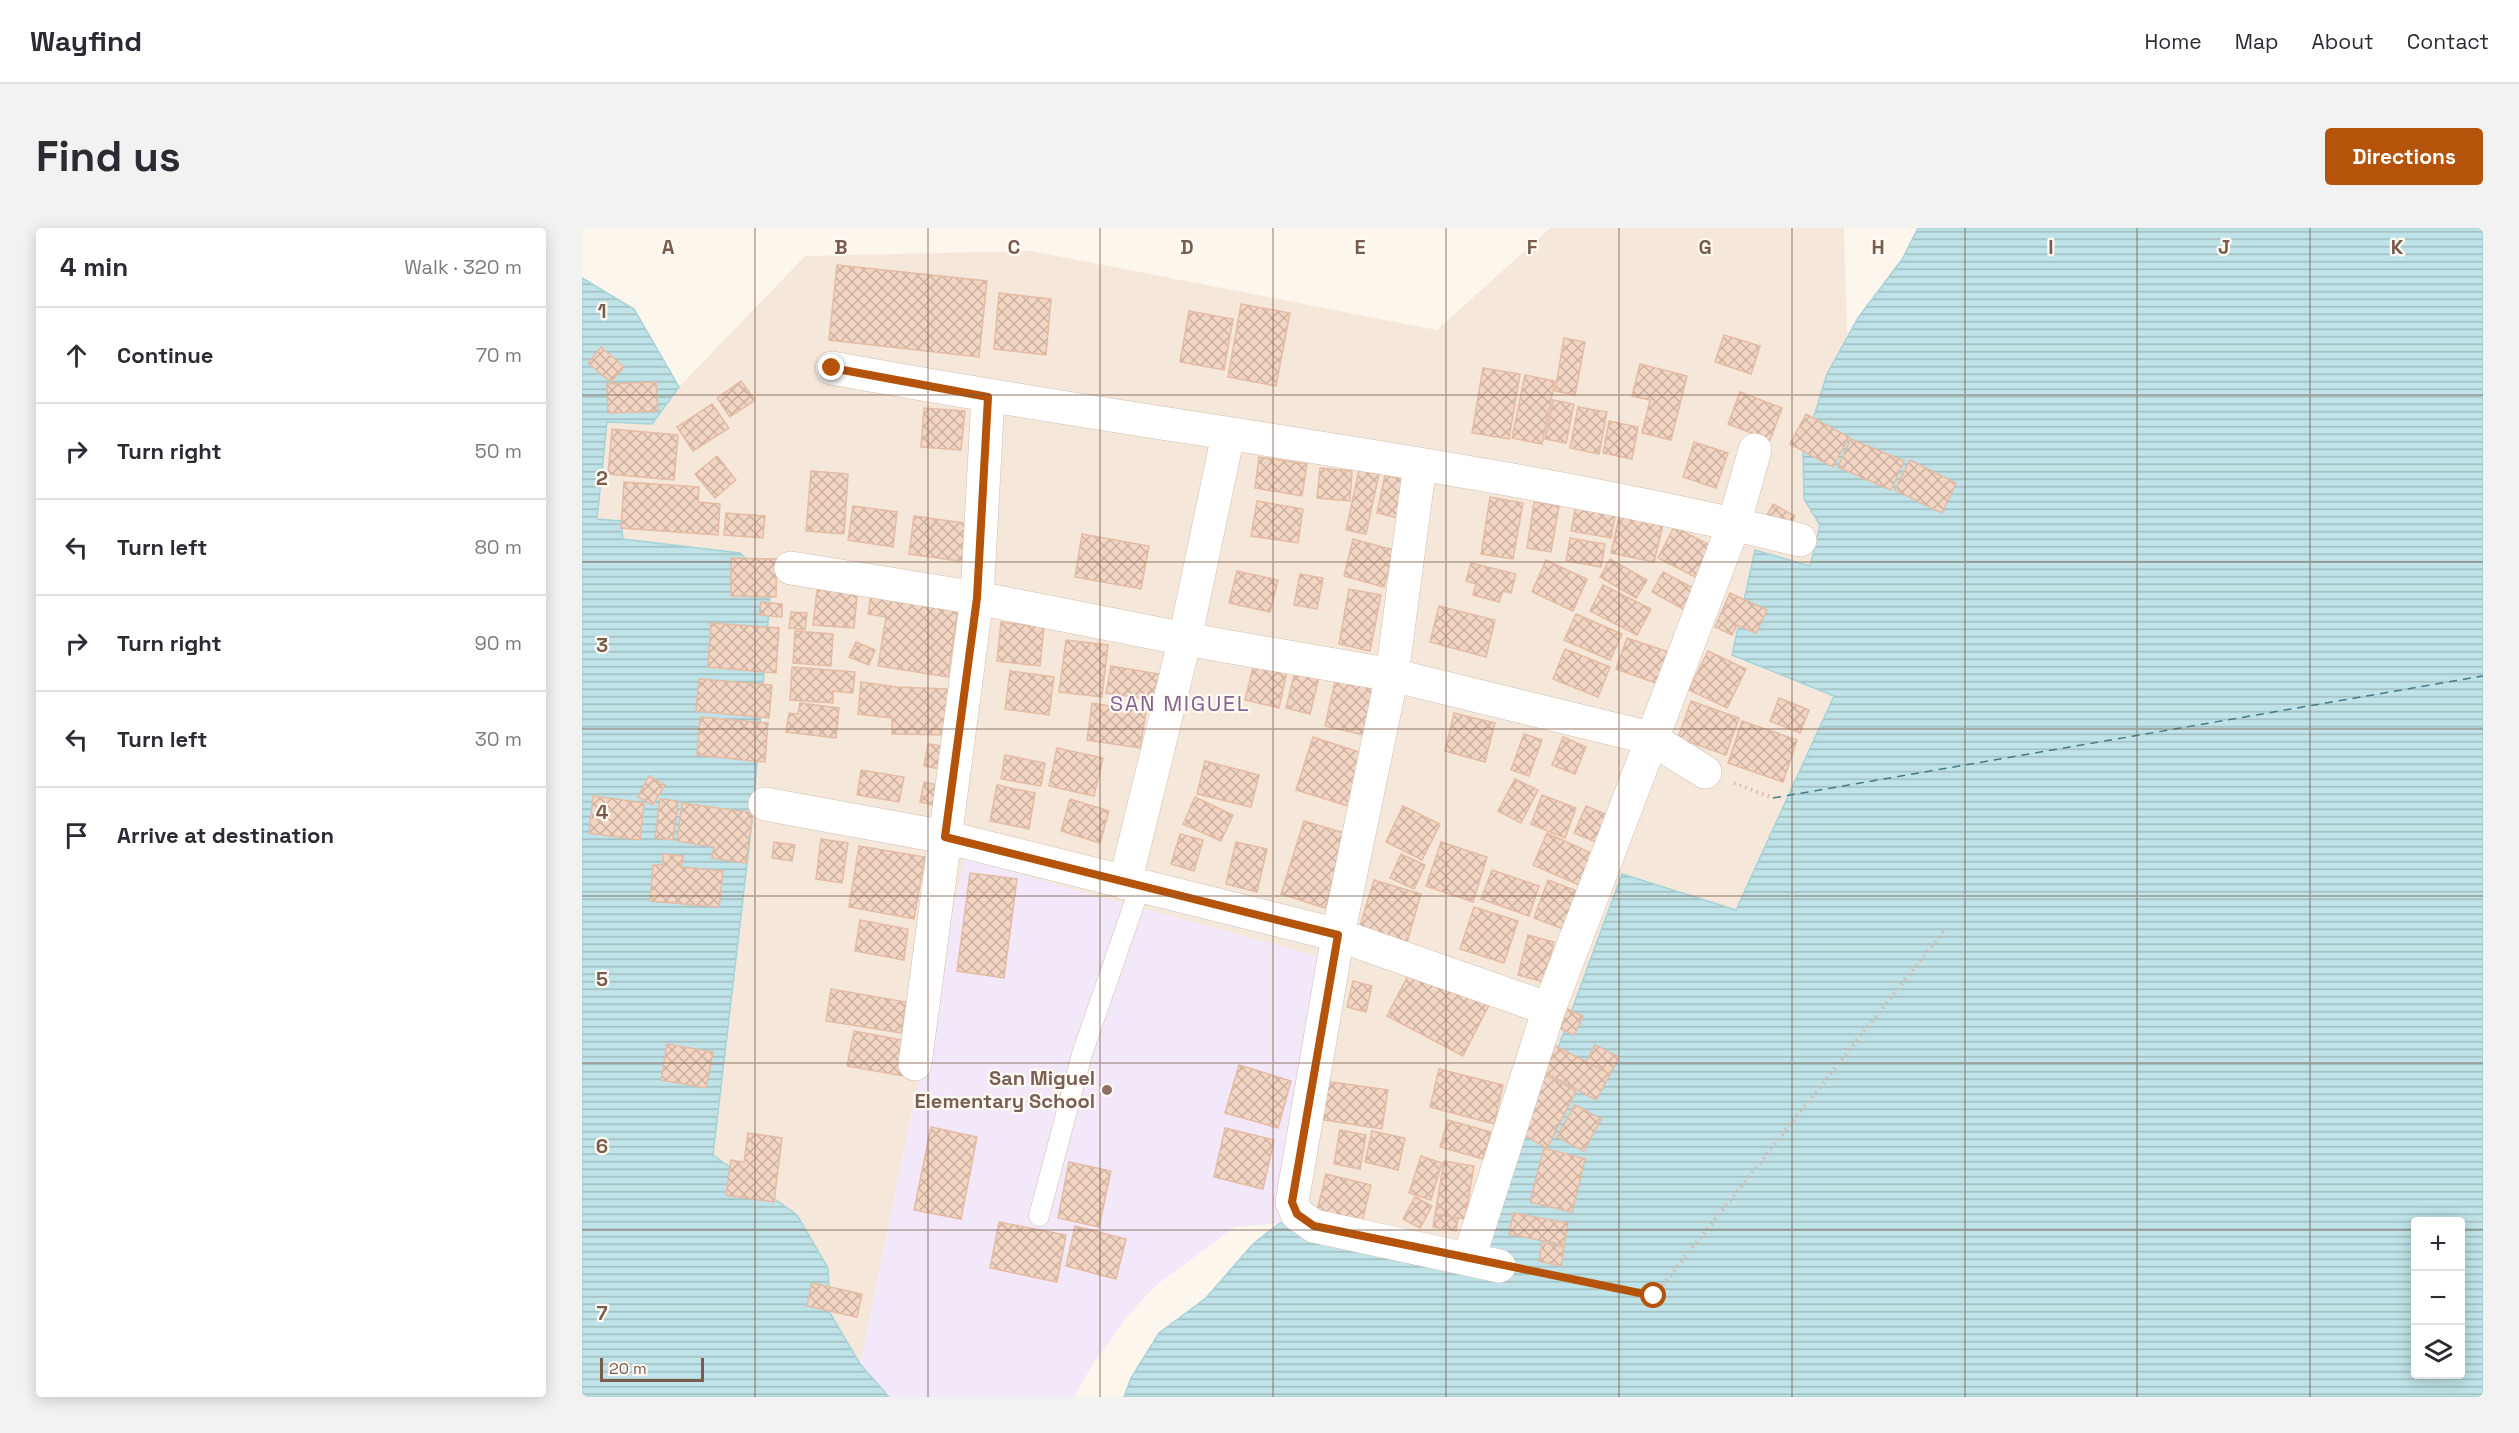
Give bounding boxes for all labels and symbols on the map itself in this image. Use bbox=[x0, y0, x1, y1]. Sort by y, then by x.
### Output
text: A bbox=[662, 234, 675, 260]
text: B bbox=[834, 234, 848, 260]
text: C bbox=[1008, 234, 1021, 260]
text: D bbox=[1180, 234, 1194, 260]
text: E bbox=[1354, 234, 1366, 260]
text: F bbox=[1527, 234, 1538, 260]
text: G bbox=[1698, 234, 1712, 260]
text: H bbox=[1871, 234, 1885, 260]
text: I bbox=[2048, 234, 2054, 260]
text: J bbox=[2218, 234, 2230, 260]
text: K bbox=[2391, 234, 2404, 260]
text: 1 bbox=[597, 298, 607, 324]
route end bbox=[818, 354, 844, 380]
text: 2 bbox=[596, 465, 608, 491]
text: 3 bbox=[596, 632, 608, 658]
district label: SAN MIGUEL bbox=[1110, 689, 1250, 717]
text: 4 bbox=[596, 799, 609, 825]
text: 5 bbox=[596, 966, 608, 992]
place label: San Miguel Elementary School bbox=[914, 1065, 1095, 1114]
marker: San Miguel Elementary School bbox=[1100, 1083, 1114, 1097]
text: 6 bbox=[596, 1133, 608, 1159]
route start bbox=[1640, 1282, 1666, 1308]
text: 7 bbox=[596, 1300, 608, 1326]
scale bar bbox=[600, 1355, 704, 1382]

